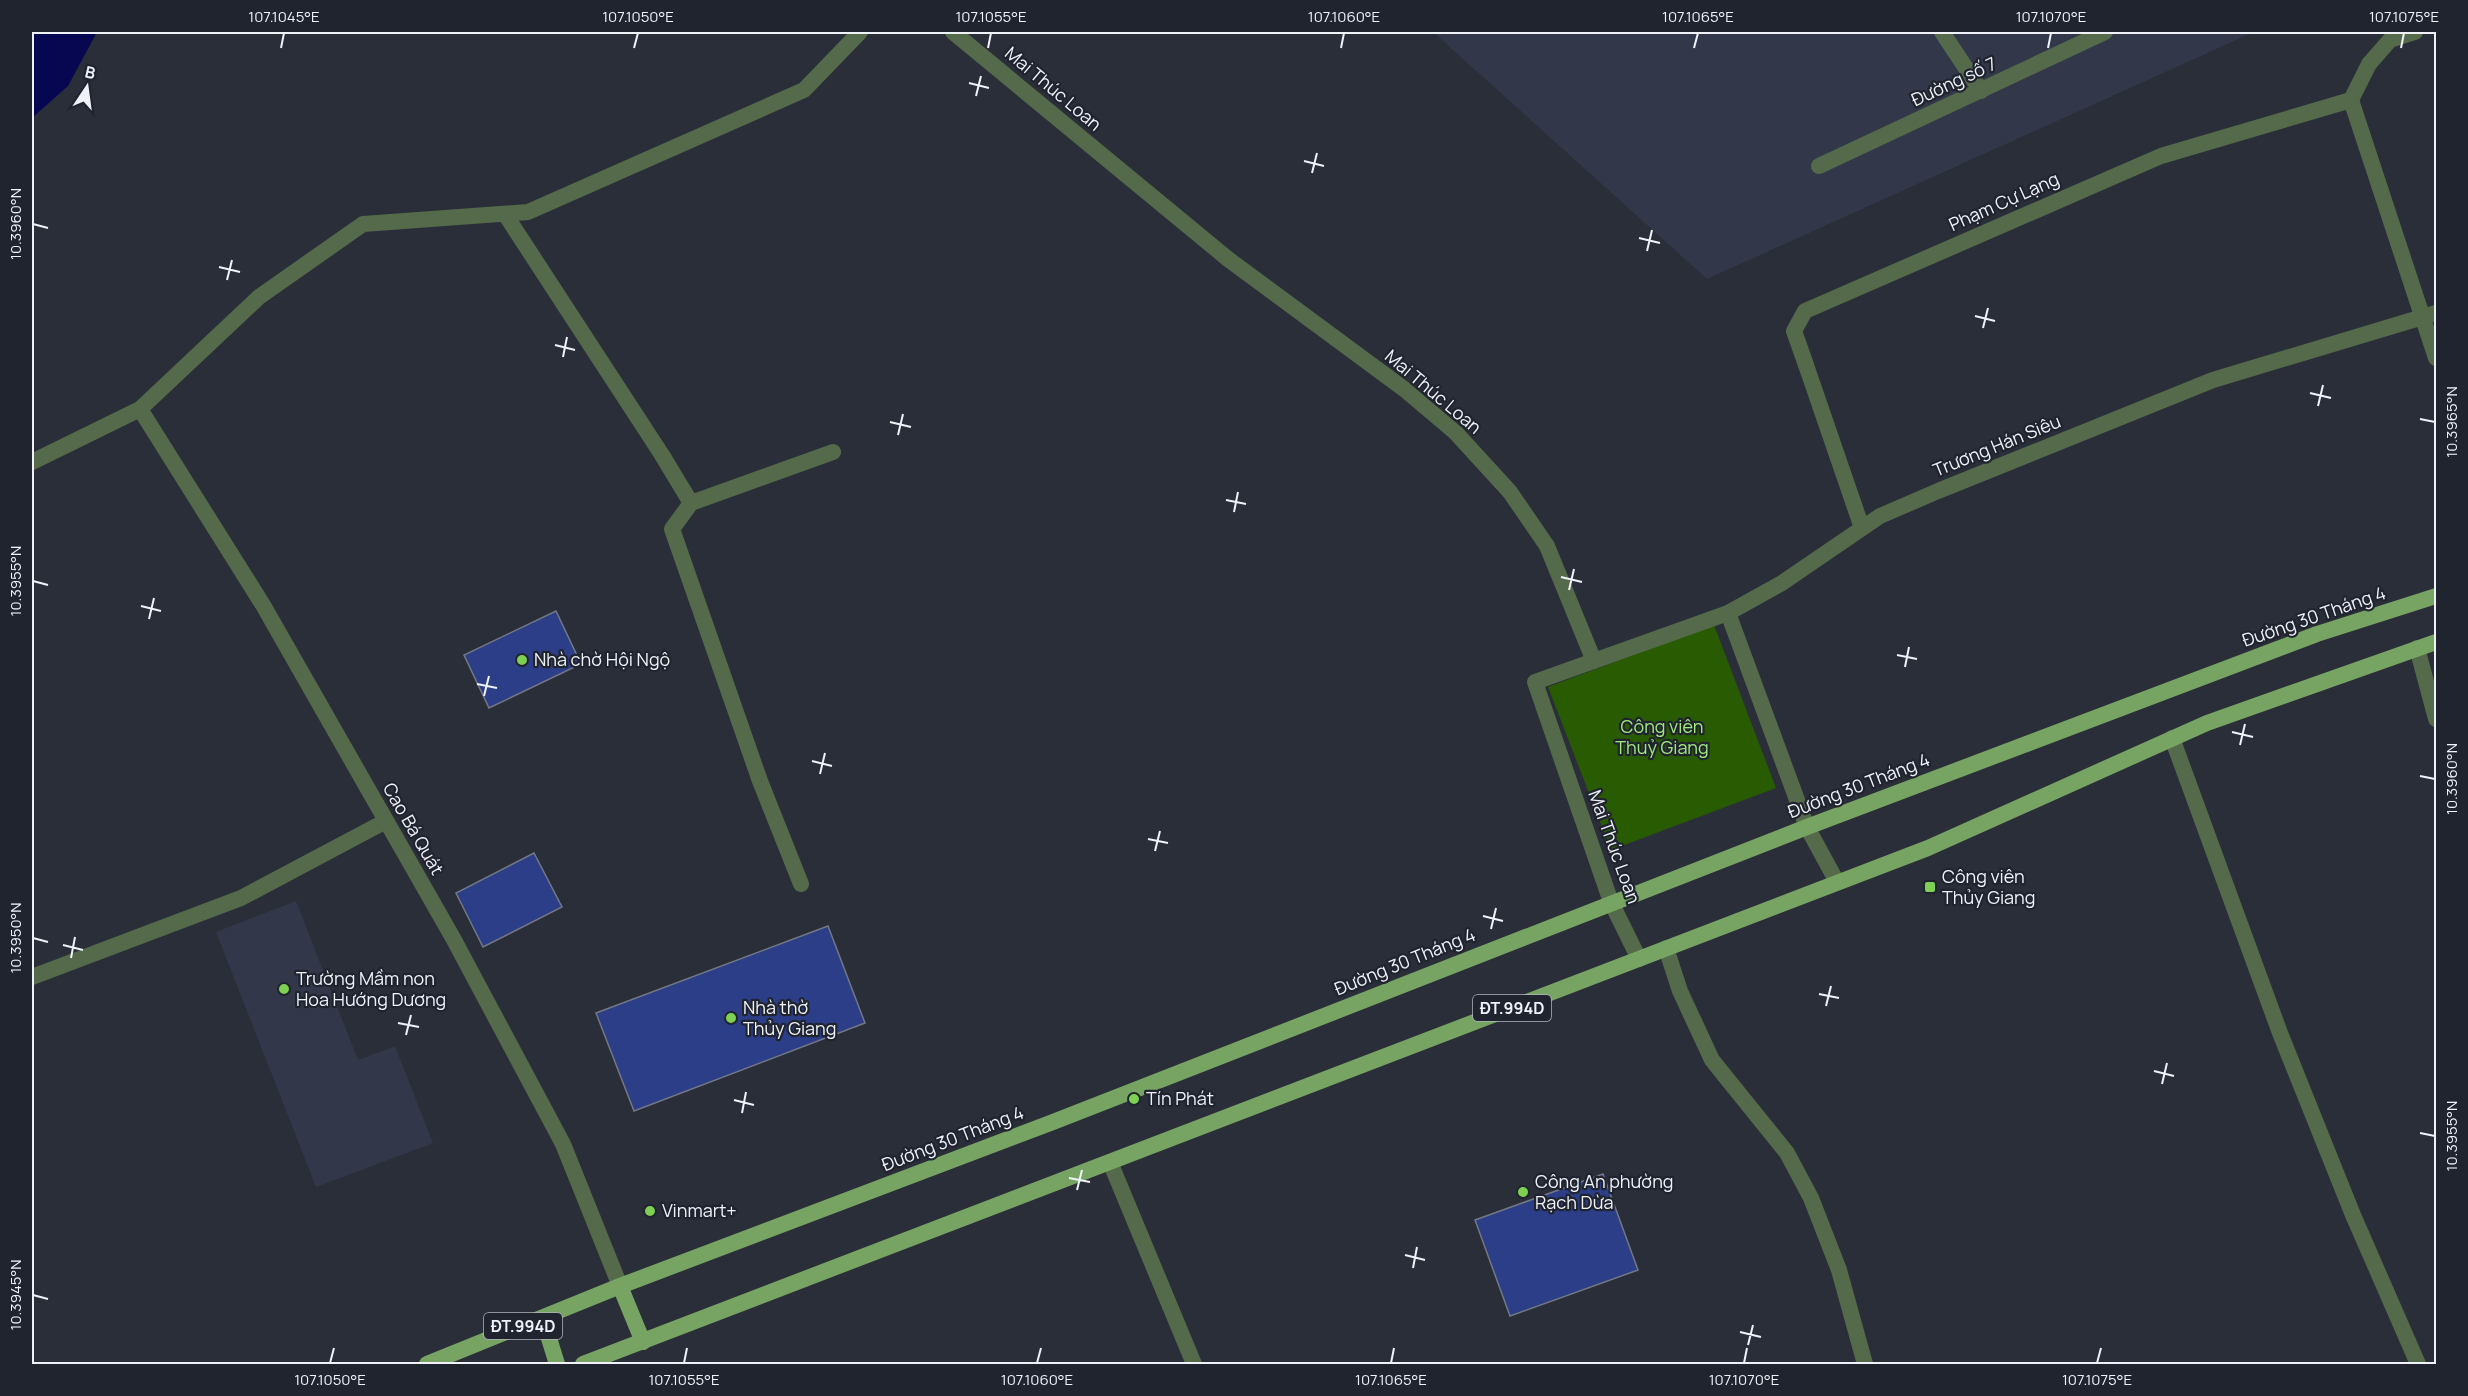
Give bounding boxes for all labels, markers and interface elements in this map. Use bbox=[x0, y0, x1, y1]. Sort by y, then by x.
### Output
text: 107.1045°E bbox=[248, 6, 320, 27]
text: 107.1050°E bbox=[602, 6, 674, 27]
text: 107.1055°E bbox=[955, 6, 1027, 27]
text: 107.1060°E bbox=[1308, 6, 1380, 27]
text: 107.1065°E bbox=[1662, 6, 1734, 27]
text: 107.1070°E bbox=[2016, 6, 2086, 27]
text: 107.1075°E bbox=[2369, 6, 2439, 27]
street label: Mai Thúc Loan bbox=[1000, 41, 1107, 136]
street label: Đường số 7 bbox=[1907, 51, 2000, 111]
north arrow bbox=[57, 57, 117, 117]
text: B bbox=[83, 61, 98, 84]
street label: Phạm Cự Lạng bbox=[1945, 166, 2062, 236]
text: 10.3960°N bbox=[5, 188, 26, 260]
street label: Mai Thúc Loan bbox=[1380, 344, 1487, 439]
text: 10.3965°N bbox=[2441, 386, 2462, 458]
street label: Trương Hán Siêu bbox=[1929, 409, 2064, 482]
text: 10.3955°N bbox=[5, 546, 26, 616]
street label: Đường 30 Tháng 4 bbox=[2239, 580, 2389, 652]
place label: Nhà chờ Hội Ngộ bbox=[534, 647, 670, 671]
marker: Nhà chờ Hội Ngộ bbox=[515, 653, 529, 667]
park label: Công viên Thuỷ Giang bbox=[1615, 714, 1709, 759]
text: 10.3960°N bbox=[2441, 743, 2462, 815]
street label: Đường 30 Tháng 4 bbox=[1784, 747, 1933, 823]
street label: Cao Bá Quát bbox=[378, 778, 450, 879]
street label: Mai Thúc Loan bbox=[1583, 787, 1647, 907]
place label: Công viên Thủy Giang bbox=[1942, 864, 2035, 909]
marker: Công viên Thủy Giang bbox=[1923, 880, 1937, 894]
text: 10.3950°N bbox=[5, 902, 26, 974]
street label: Đường 30 Tháng 4 bbox=[1331, 922, 1479, 1000]
place label: Trường Mầm non Hoa Hướng Dương bbox=[296, 966, 446, 1011]
marker: Trường Mầm non Hoa Hướng Dương bbox=[277, 982, 291, 996]
place label: Nhà thờ Thủy Giang bbox=[743, 995, 836, 1040]
road number: ĐT.994D bbox=[1473, 995, 1551, 1021]
marker: Nhà thờ Thủy Giang bbox=[724, 1011, 738, 1025]
place label: Tín Phát bbox=[1146, 1086, 1214, 1110]
marker: Tín Phát bbox=[1127, 1092, 1141, 1106]
street label: Đường 30 Tháng 4 bbox=[878, 1100, 1027, 1176]
text: 10.3955°N bbox=[2441, 1101, 2462, 1171]
place label: Công An phường Rạch Dừa bbox=[1535, 1169, 1674, 1214]
marker: Công An phường Rạch Dừa bbox=[1516, 1185, 1530, 1199]
place label: Vinmart+ bbox=[662, 1198, 737, 1222]
marker: Vinmart+ bbox=[643, 1204, 657, 1218]
text: 10.3945°N bbox=[5, 1260, 26, 1330]
road number: ĐT.994D bbox=[484, 1313, 562, 1339]
text: 107.1050°E bbox=[294, 1369, 366, 1390]
text: 107.1055°E bbox=[648, 1369, 720, 1390]
text: 107.1060°E bbox=[1001, 1369, 1073, 1390]
text: 107.1065°E bbox=[1355, 1369, 1427, 1390]
text: 107.1070°E bbox=[1709, 1369, 1779, 1390]
text: 107.1075°E bbox=[2062, 1369, 2132, 1390]

